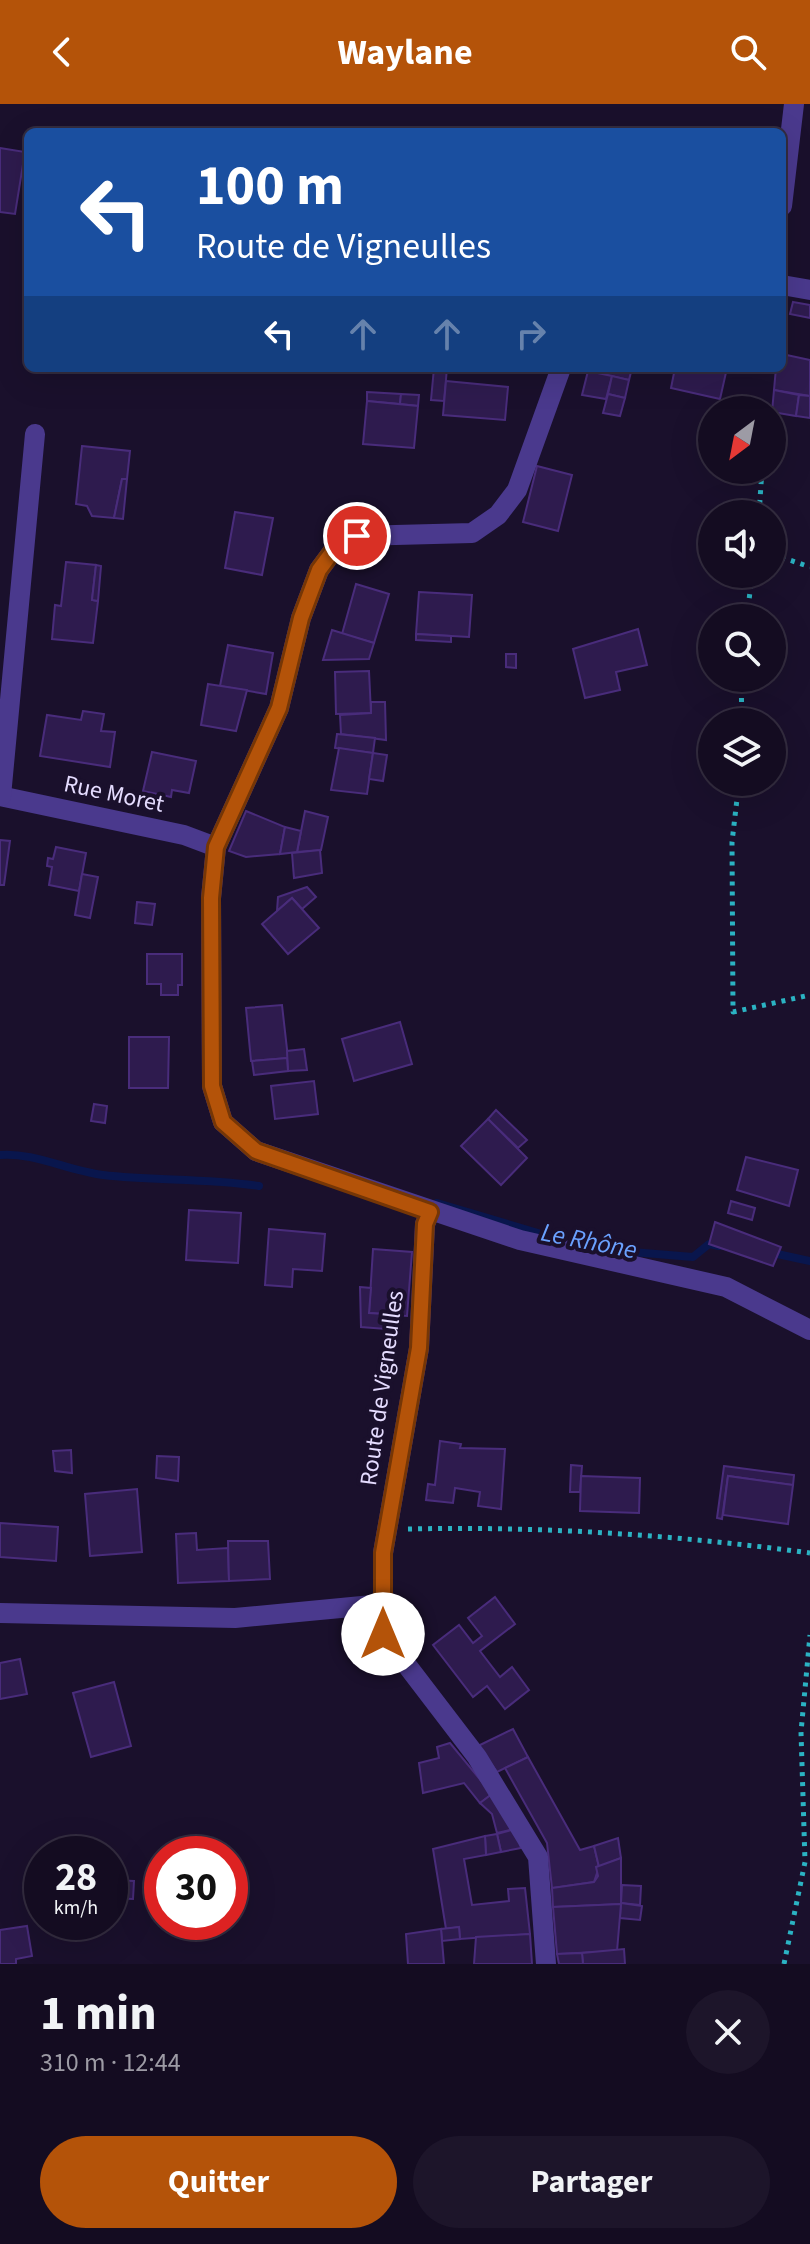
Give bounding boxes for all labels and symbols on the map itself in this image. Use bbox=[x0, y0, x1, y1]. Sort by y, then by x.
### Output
north arrow bbox=[698, 396, 786, 484]
pin bbox=[323, 502, 391, 570]
street label: Rue Moret bbox=[61, 766, 167, 822]
water label: Le Rhône bbox=[538, 1214, 640, 1268]
street label: Route de Vigneulles bbox=[351, 1288, 413, 1488]
position arrow bbox=[341, 1592, 425, 1676]
speed limit sign: 30 bbox=[144, 1836, 248, 1940]

